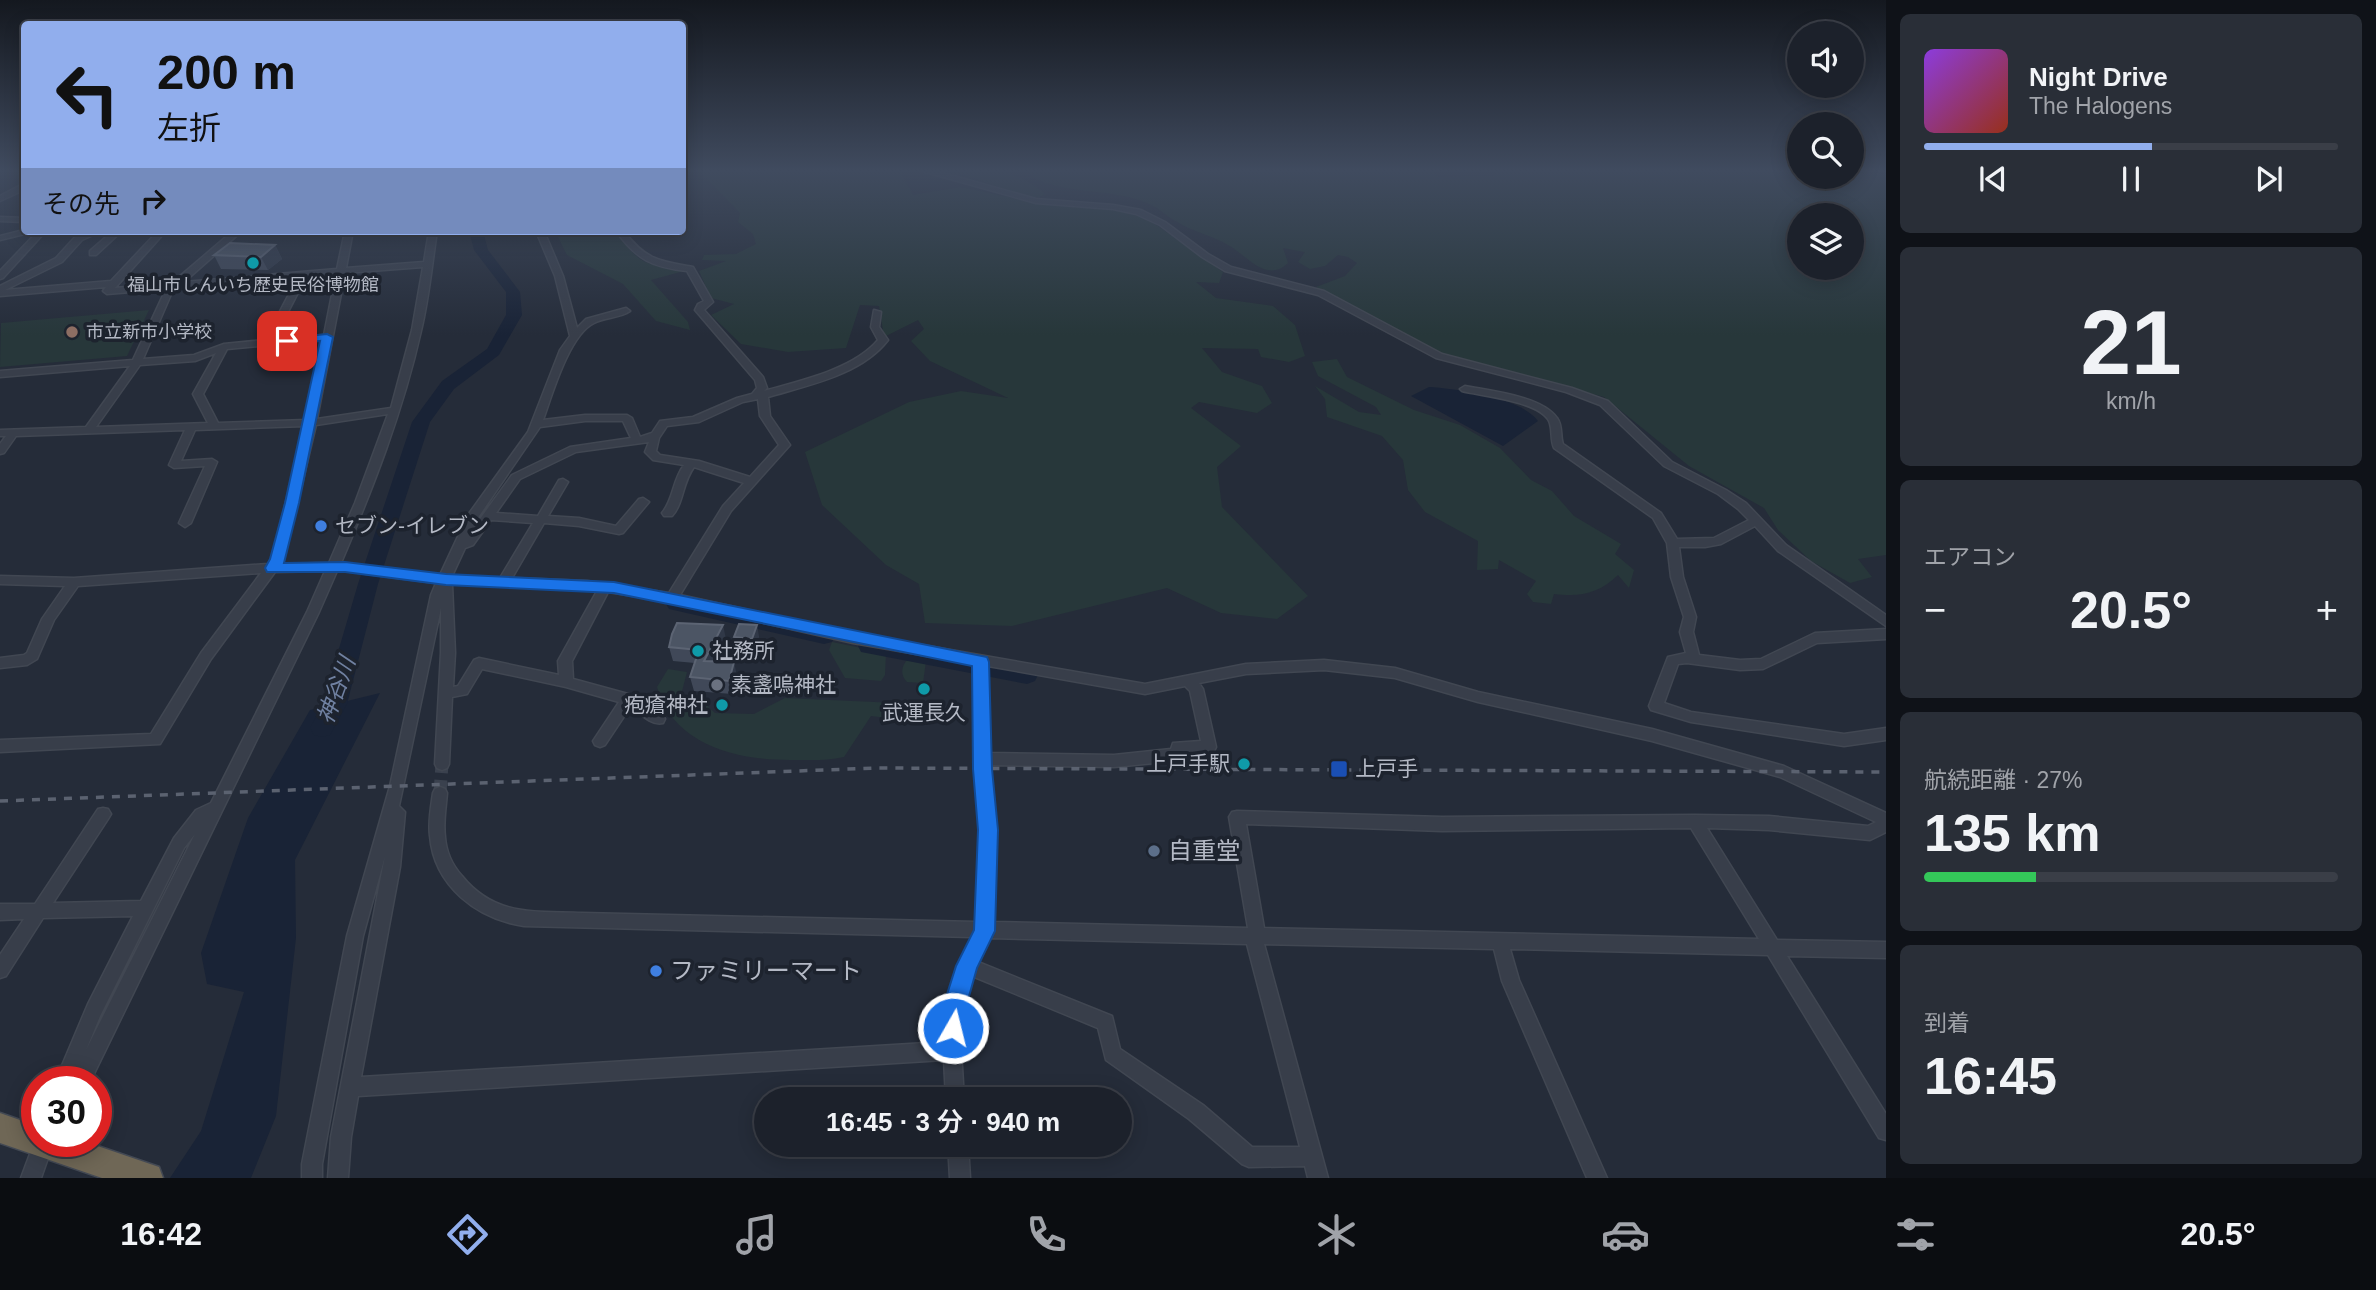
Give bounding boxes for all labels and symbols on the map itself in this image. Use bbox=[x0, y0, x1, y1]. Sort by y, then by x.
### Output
marker: 福山市しんいち歴史民俗博物館 bbox=[245, 255, 261, 271]
place label: 福山市しんいち歴史民俗博物館 bbox=[127, 275, 379, 295]
pin bbox=[257, 311, 317, 371]
place label: 市立新市小学校 bbox=[86, 322, 212, 342]
marker: 市立新市小学校 bbox=[64, 324, 80, 340]
place label: セブン-イレブン bbox=[335, 514, 489, 537]
marker: セブン-イレブン bbox=[313, 518, 329, 534]
place label: 社務所 bbox=[712, 639, 775, 662]
marker: 社務所 bbox=[690, 643, 706, 659]
water label: 神谷川 bbox=[312, 650, 361, 727]
place label: 素盞嗚神社 bbox=[731, 673, 836, 696]
marker: 素盞嗚神社 bbox=[709, 677, 725, 693]
marker: 武運長久 bbox=[916, 681, 932, 697]
place label: 疱瘡神社 bbox=[624, 693, 708, 716]
marker: 疱瘡神社 bbox=[714, 697, 730, 713]
place label: 武運長久 bbox=[882, 701, 966, 724]
place label: 上戸手駅 bbox=[1146, 752, 1230, 775]
marker: 上戸手駅 bbox=[1236, 756, 1252, 772]
place label: 上戸手 bbox=[1355, 757, 1418, 780]
marker: 上戸手 bbox=[1329, 759, 1349, 779]
place label: 自重堂 bbox=[1168, 837, 1240, 864]
marker: 自重堂 bbox=[1146, 843, 1162, 859]
place label: ファミリーマート bbox=[670, 957, 862, 984]
marker: ファミリーマート bbox=[648, 963, 664, 979]
position arrow bbox=[916, 991, 990, 1065]
speed limit sign: 30 bbox=[21, 1066, 112, 1157]

